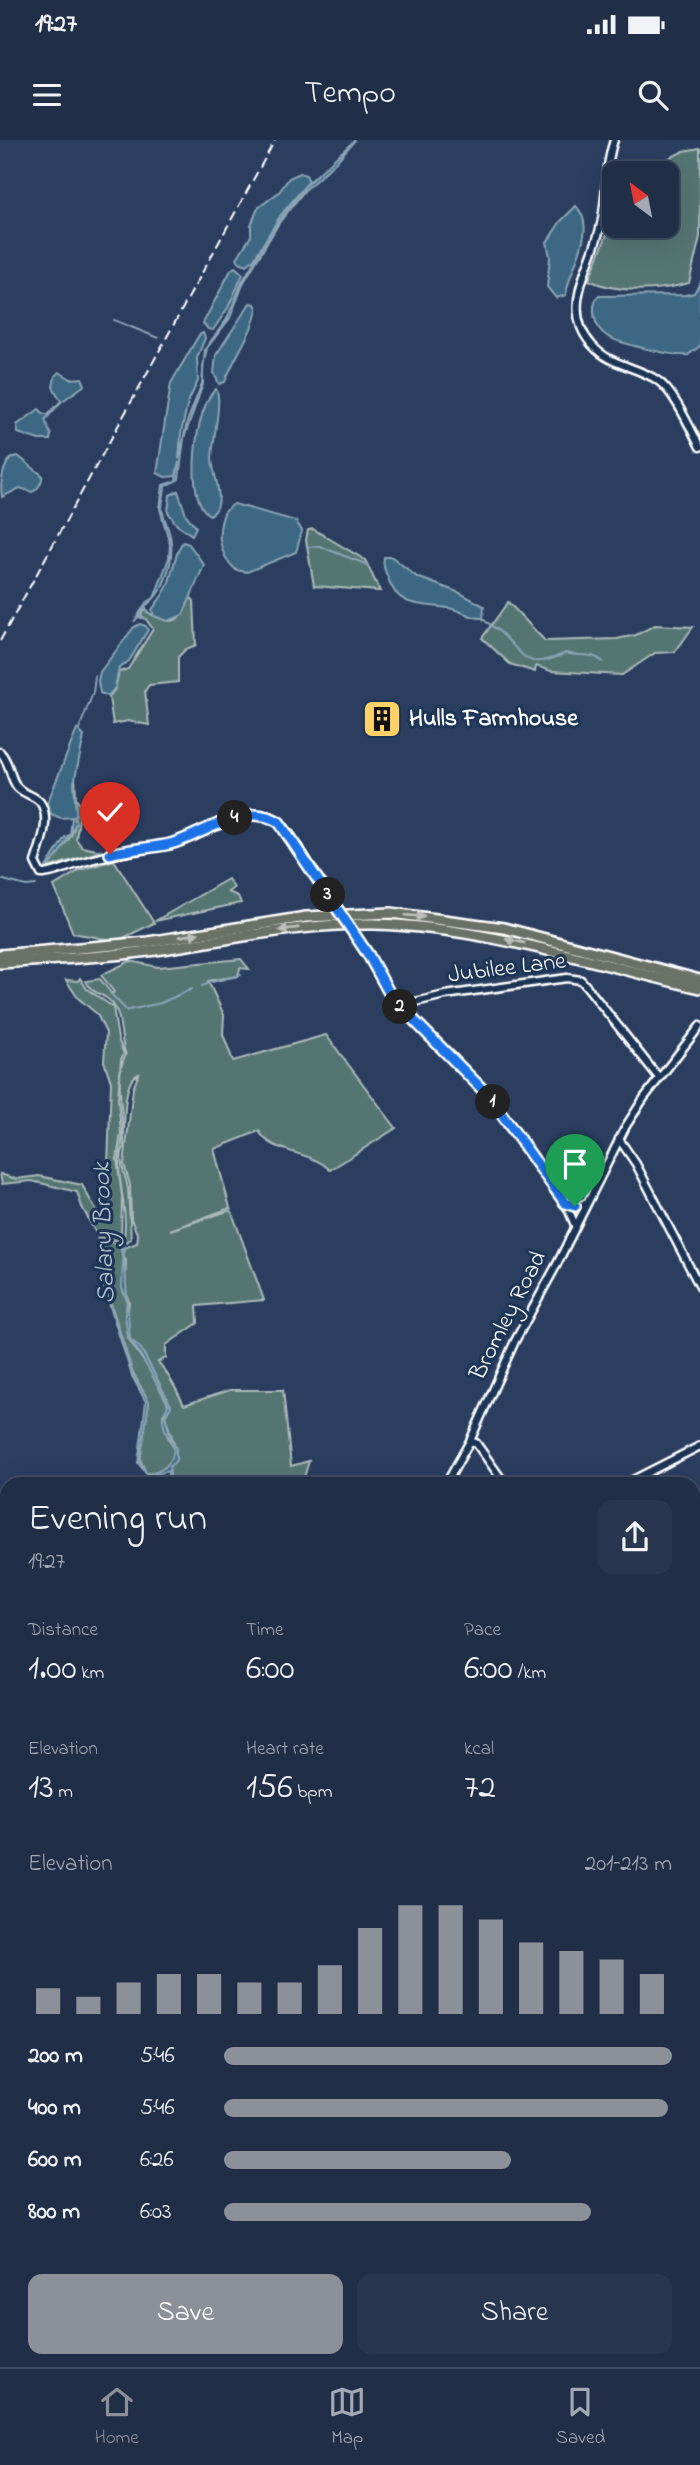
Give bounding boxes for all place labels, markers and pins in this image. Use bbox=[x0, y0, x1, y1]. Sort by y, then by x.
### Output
building icon: Hulls Farmhouse bbox=[361, 698, 403, 740]
place label: Hulls Farmhouse bbox=[409, 702, 579, 737]
pin bbox=[80, 782, 140, 854]
pin: 4 bbox=[218, 800, 252, 836]
pin: 3 bbox=[310, 878, 346, 912]
pin: 2 bbox=[382, 990, 418, 1024]
pin: 1 bbox=[476, 1084, 510, 1119]
pin bbox=[545, 1134, 605, 1206]

